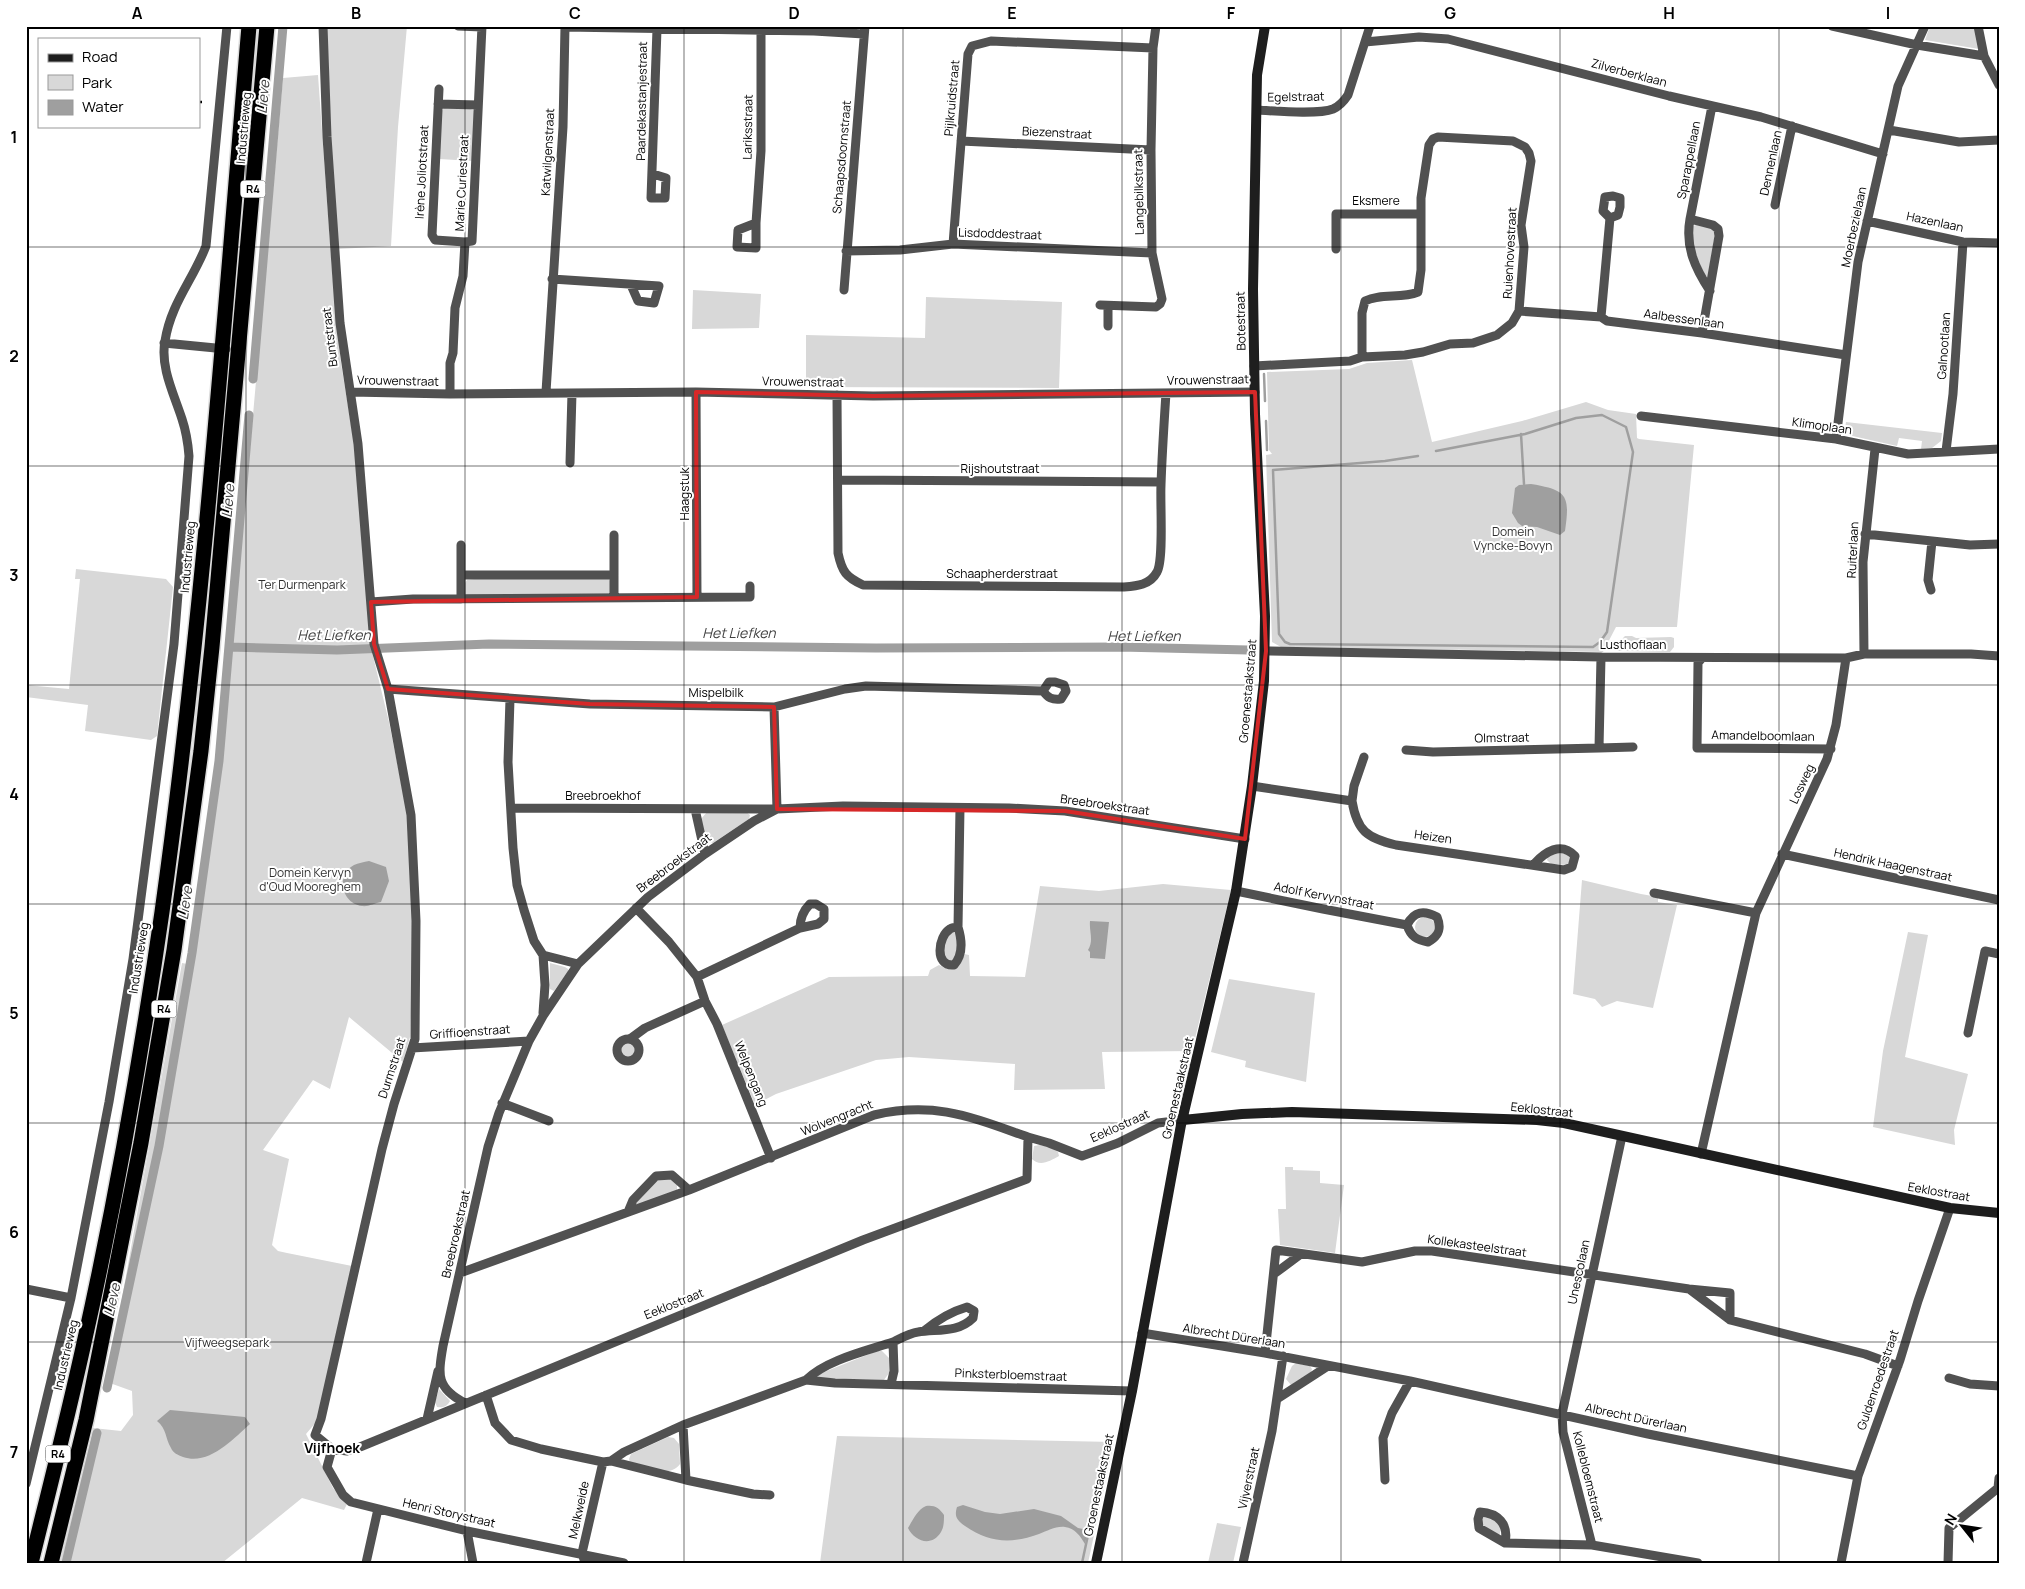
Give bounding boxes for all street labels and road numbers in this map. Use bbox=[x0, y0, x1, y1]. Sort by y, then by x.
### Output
street label: Paardekastanjestraat bbox=[632, 41, 651, 161]
street label: Zilverberklaan bbox=[1589, 54, 1669, 91]
street label: Pijlkruidstraat bbox=[940, 59, 963, 137]
street label: Egelstraat bbox=[1267, 87, 1325, 105]
street label: Industrieweg bbox=[232, 91, 255, 165]
street label: Lariksstraat bbox=[738, 94, 757, 160]
street label: Schaapsdoornstraat bbox=[828, 99, 855, 214]
street label: Katwilgenstraat bbox=[537, 107, 558, 196]
street label: Sparappellaan bbox=[1673, 119, 1704, 200]
street label: Biezenstraat bbox=[1021, 122, 1093, 143]
street label: Irène Joliotstraat bbox=[411, 124, 432, 219]
street label: Dennenlaan bbox=[1755, 129, 1786, 197]
street label: Marie Curiestraat bbox=[450, 134, 473, 232]
street label: Langebilkstraat bbox=[1129, 149, 1148, 235]
road number: R4 bbox=[240, 180, 266, 198]
street label: Moerbezielaan bbox=[1837, 185, 1870, 269]
street label: Eksmere bbox=[1352, 192, 1400, 209]
street label: Ruienhovestraat bbox=[1499, 207, 1520, 299]
street label: Hazenlaan bbox=[1905, 207, 1965, 236]
street label: Lisdoddestraat bbox=[958, 224, 1042, 243]
street label: Botestraat bbox=[1231, 291, 1250, 351]
street label: Aalbessenlaan bbox=[1643, 304, 1725, 333]
street label: Buntstraat bbox=[317, 306, 342, 368]
street label: Galnootlaan bbox=[1933, 312, 1954, 380]
street label: Vrouwenstraat bbox=[1167, 370, 1249, 389]
street label: Vrouwenstraat bbox=[357, 371, 439, 390]
street label: Vrouwenstraat bbox=[762, 372, 844, 391]
street label: Klimoplaan bbox=[1791, 413, 1853, 438]
street label: Rijshoutstraat bbox=[960, 460, 1040, 477]
street label: Haagstuk bbox=[676, 467, 693, 520]
street label: Industrieweg bbox=[176, 520, 199, 594]
street label: Ruiterlaan bbox=[1843, 521, 1862, 579]
street label: Schaapherderstraat bbox=[946, 565, 1058, 582]
street label: Lusthoflaan bbox=[1600, 636, 1666, 653]
street label: Groenestaakstraat bbox=[1234, 638, 1261, 744]
street label: Mispelbilk bbox=[689, 684, 744, 701]
street label: Amandelboomlaan bbox=[1711, 726, 1815, 745]
street label: Olmstraat bbox=[1474, 729, 1530, 746]
street label: Losweg bbox=[1785, 761, 1818, 807]
street label: Breebroekhof bbox=[565, 787, 641, 804]
street label: Breebroekstraat bbox=[1059, 790, 1151, 819]
street label: Heizen bbox=[1413, 825, 1453, 848]
street label: Breebroekstraat bbox=[633, 829, 715, 897]
street label: Hendrik Haagenstraat bbox=[1832, 844, 1954, 885]
street label: Adolf Kervynstraat bbox=[1272, 877, 1376, 914]
street label: Industrieweg bbox=[124, 921, 153, 995]
road number: R4 bbox=[152, 1001, 176, 1018]
street label: Griffioenstraat bbox=[429, 1020, 511, 1043]
street label: Durmstraat bbox=[374, 1035, 409, 1100]
street label: Groenestaakstraat bbox=[1157, 1035, 1198, 1141]
street label: Welpengang bbox=[731, 1038, 772, 1109]
street label: Wolvengracht bbox=[798, 1095, 876, 1140]
street label: Eeklostraat bbox=[1510, 1098, 1574, 1121]
street label: Eeklostraat bbox=[1088, 1105, 1152, 1146]
street label: Eeklostraat bbox=[1907, 1178, 1972, 1205]
street label: Breebroekstraat bbox=[437, 1188, 474, 1280]
street label: Kollekasteelstraat bbox=[1426, 1230, 1528, 1261]
street label: Unescolaan bbox=[1563, 1238, 1594, 1306]
street label: Eeklostraat bbox=[641, 1284, 706, 1323]
street label: Industrieweg bbox=[49, 1318, 82, 1392]
street label: Albrecht Dürerlaan bbox=[1182, 1319, 1287, 1352]
street label: Guldenroedestraat bbox=[1852, 1327, 1903, 1432]
street label: Pinksterbloemstraat bbox=[954, 1364, 1068, 1385]
street label: Albrecht Dürerlaan bbox=[1584, 1398, 1689, 1437]
street label: Kollebloemstraat bbox=[1569, 1429, 1608, 1525]
street label: Groenestaakstraat bbox=[1079, 1432, 1118, 1538]
street label: Vijverstraat bbox=[1234, 1445, 1263, 1511]
road number: R4 bbox=[46, 1446, 70, 1462]
street label: Melkweide bbox=[564, 1479, 593, 1540]
street label: Henri Storystraat bbox=[401, 1494, 497, 1531]

